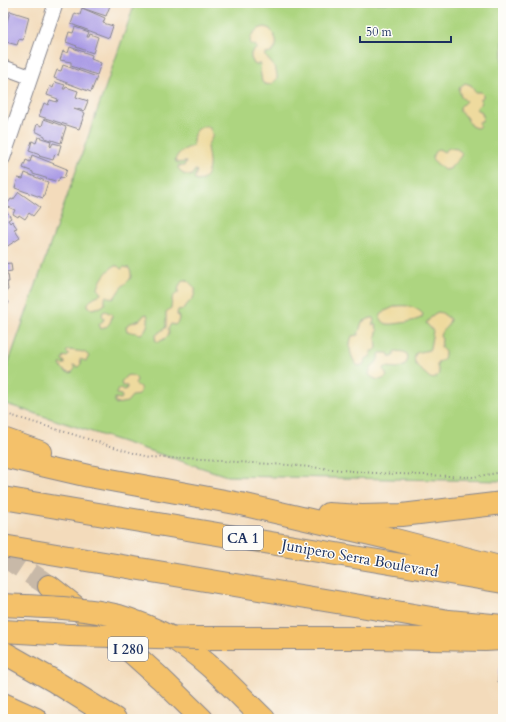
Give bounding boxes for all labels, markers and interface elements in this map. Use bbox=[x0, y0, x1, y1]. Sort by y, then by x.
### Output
scale bar bbox=[360, 18, 451, 44]
text: 50 m bbox=[366, 24, 393, 40]
road number: CA 1 bbox=[223, 526, 263, 550]
street label: Junipero Serra Boulevard bbox=[278, 534, 440, 582]
road number: I 280 bbox=[108, 637, 148, 661]

